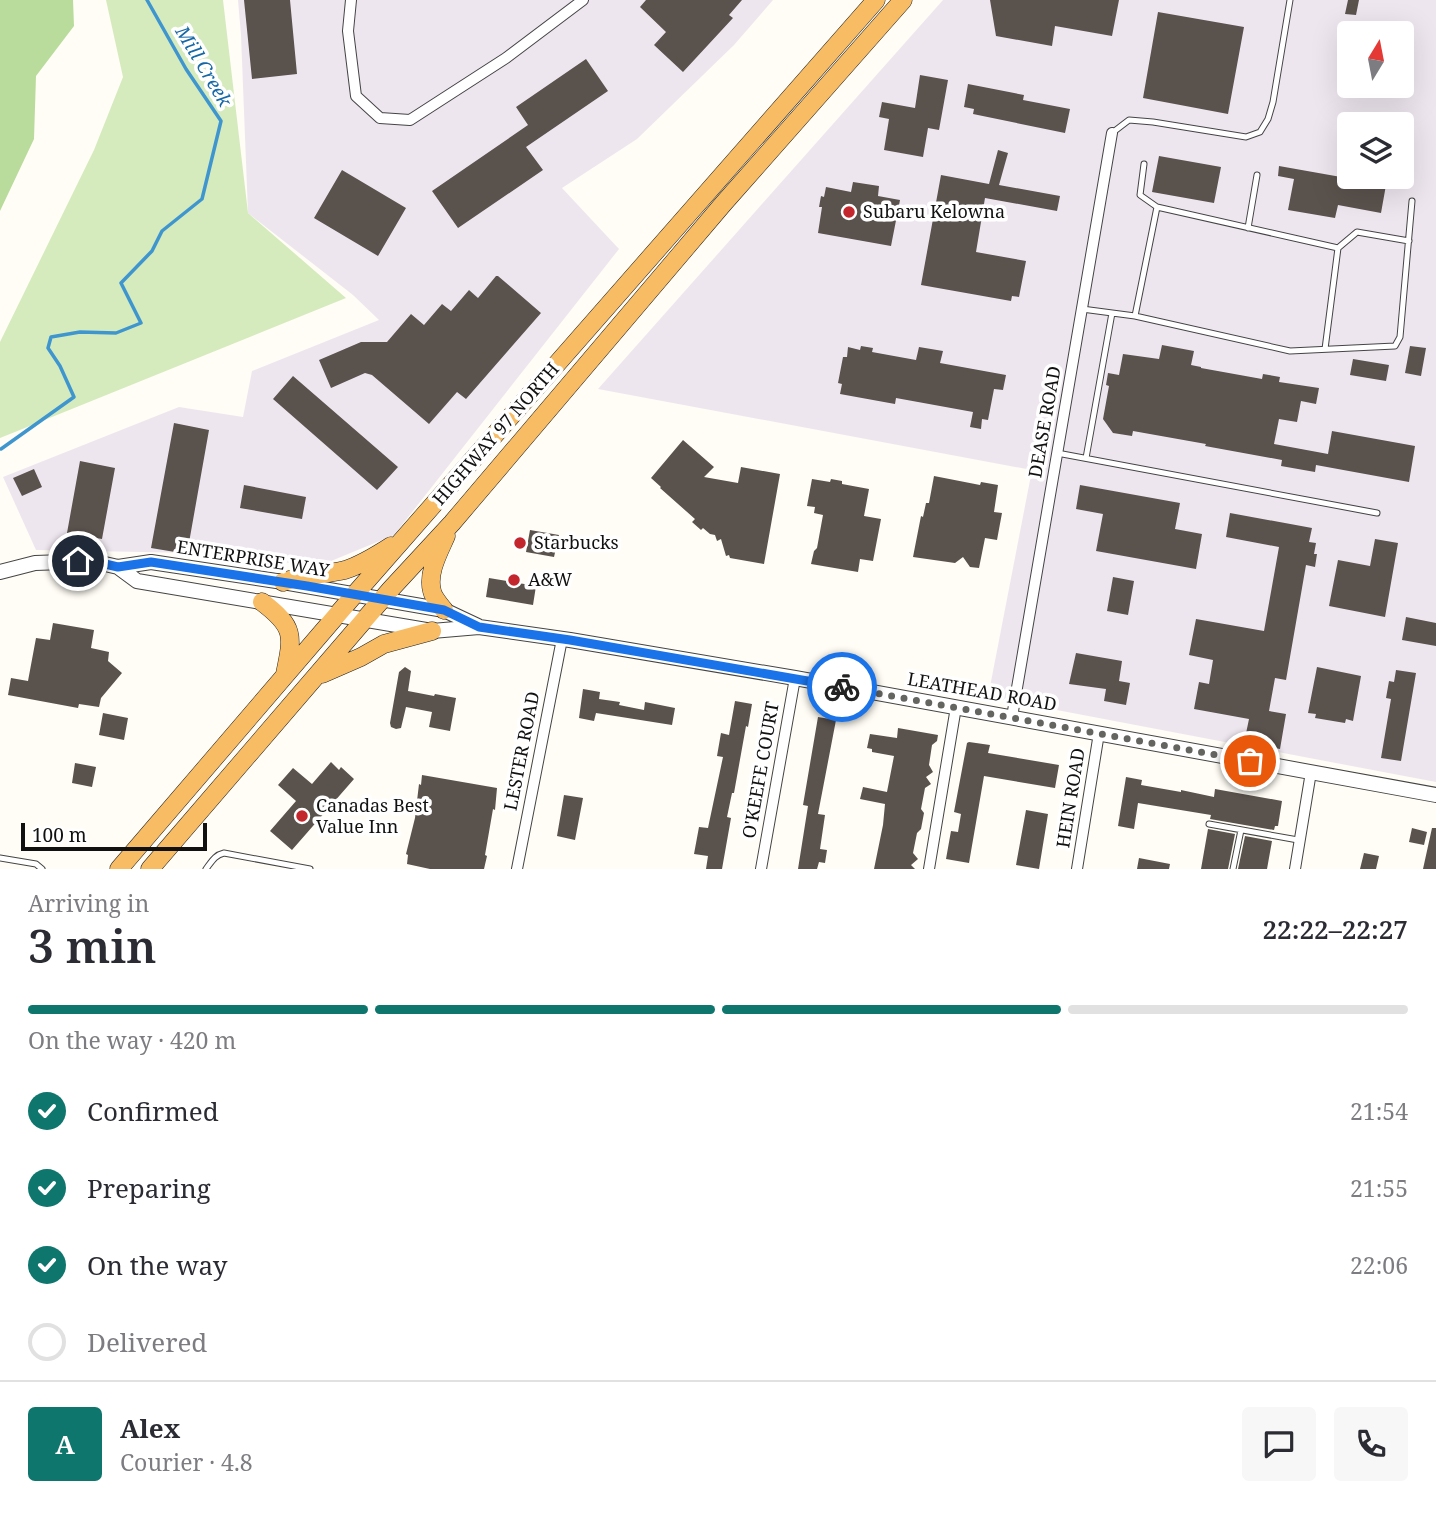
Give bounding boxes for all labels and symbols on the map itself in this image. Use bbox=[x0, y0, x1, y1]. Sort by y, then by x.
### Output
water label: Mill Creek bbox=[169, 20, 239, 112]
north arrow bbox=[1337, 21, 1414, 98]
place label: Subaru Kelowna bbox=[863, 199, 1005, 223]
marker: Subaru Kelowna bbox=[841, 204, 857, 220]
street label: HIGHWAY 97 NORTH bbox=[427, 357, 564, 510]
street label: DEASE ROAD bbox=[1022, 364, 1066, 480]
place label: Starbucks bbox=[534, 530, 619, 554]
pin bbox=[48, 531, 108, 591]
street label: ENTERPRISE WAY bbox=[175, 534, 332, 582]
marker: Starbucks bbox=[512, 535, 528, 551]
place label: A&W bbox=[528, 567, 572, 591]
marker: A&W bbox=[506, 572, 522, 588]
courier bbox=[807, 652, 877, 722]
street label: LEATHEAD ROAD bbox=[906, 666, 1059, 716]
street label: LESTER ROAD bbox=[498, 689, 544, 812]
street label: O'KEEFE COURT bbox=[736, 699, 784, 840]
pin bbox=[1220, 731, 1280, 791]
street label: HEIN ROAD bbox=[1050, 746, 1090, 849]
place label: Canadas Best Value Inn bbox=[316, 793, 429, 838]
marker: Canadas Best Value Inn bbox=[294, 808, 310, 824]
scale bar bbox=[21, 820, 206, 852]

